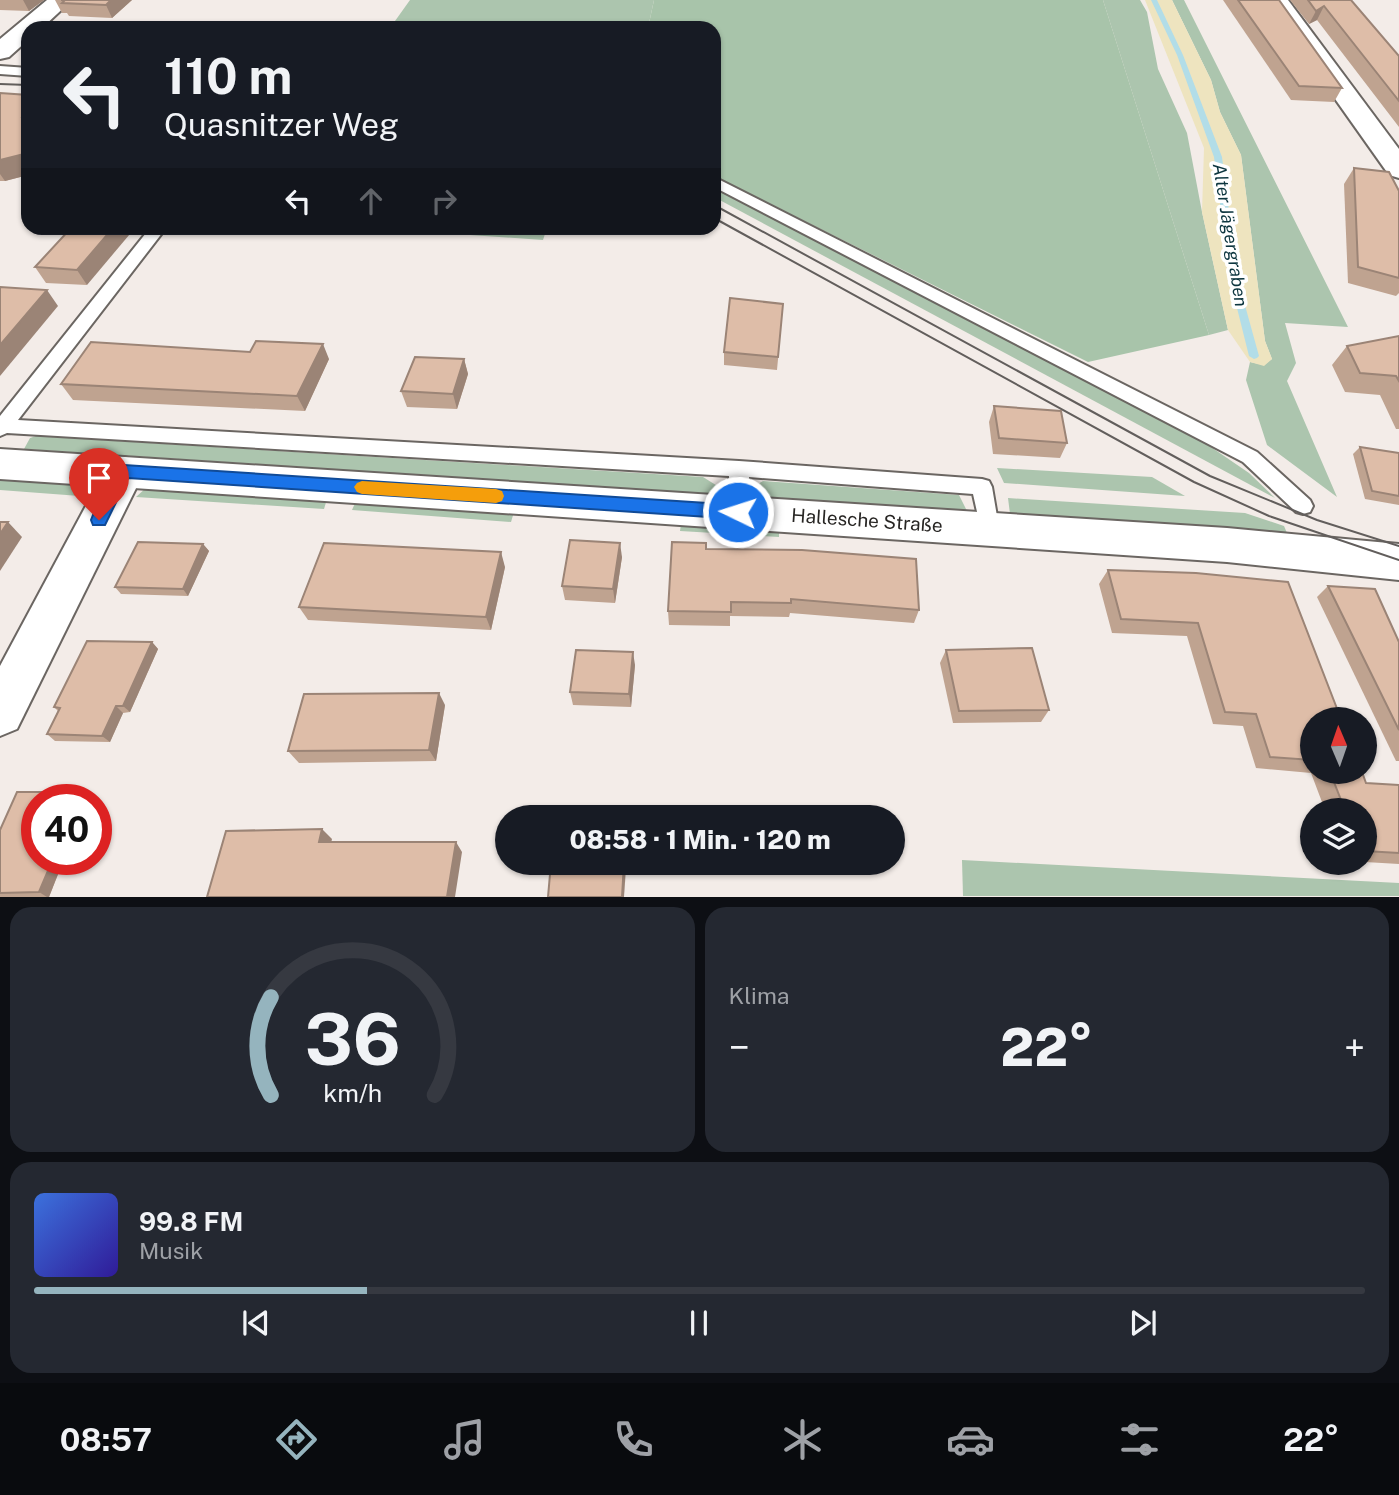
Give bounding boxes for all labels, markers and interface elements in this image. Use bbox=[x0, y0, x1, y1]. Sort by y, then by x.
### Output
text: 110 m bbox=[164, 47, 292, 105]
icon: left bbox=[49, 49, 140, 140]
text: Quasnitzer Weg bbox=[164, 106, 399, 143]
water label: Alter Jägergraben bbox=[1209, 162, 1252, 308]
icon: left bbox=[279, 182, 317, 220]
icon: ahead bbox=[352, 182, 390, 220]
icon: right bbox=[425, 182, 463, 220]
pin bbox=[69, 448, 129, 520]
icon: arrive bbox=[80, 459, 118, 497]
position arrow bbox=[701, 475, 775, 549]
street label: Hallesche Straße bbox=[791, 504, 943, 536]
north arrow bbox=[1300, 707, 1377, 784]
map controls bbox=[1300, 707, 1377, 875]
speed limit sign: 40 bbox=[21, 784, 112, 875]
button: layers bbox=[1300, 798, 1377, 875]
text: 08:58 · 1 Min. · 120 m bbox=[569, 824, 831, 855]
text: Klima bbox=[729, 982, 789, 1009]
text: 36 bbox=[304, 997, 400, 1082]
text: 22° bbox=[1000, 1017, 1093, 1078]
text: − bbox=[729, 1025, 750, 1070]
text: + bbox=[1344, 1025, 1365, 1070]
text: km/h bbox=[323, 1078, 382, 1108]
text: 99.8 FM bbox=[139, 1206, 243, 1237]
text: Musik bbox=[139, 1237, 203, 1264]
icon: previous bbox=[237, 1304, 275, 1342]
icon: pause bbox=[680, 1304, 718, 1342]
icon: next bbox=[1124, 1304, 1162, 1342]
icon: directions bbox=[272, 1415, 321, 1464]
icon: music bbox=[440, 1415, 489, 1464]
icon: phone bbox=[609, 1415, 658, 1464]
icon: climate bbox=[778, 1415, 827, 1464]
icon: car bbox=[946, 1415, 995, 1464]
icon: filters bbox=[1115, 1415, 1164, 1464]
text: 08:57 bbox=[60, 1421, 152, 1458]
text: 22° bbox=[1283, 1421, 1339, 1458]

